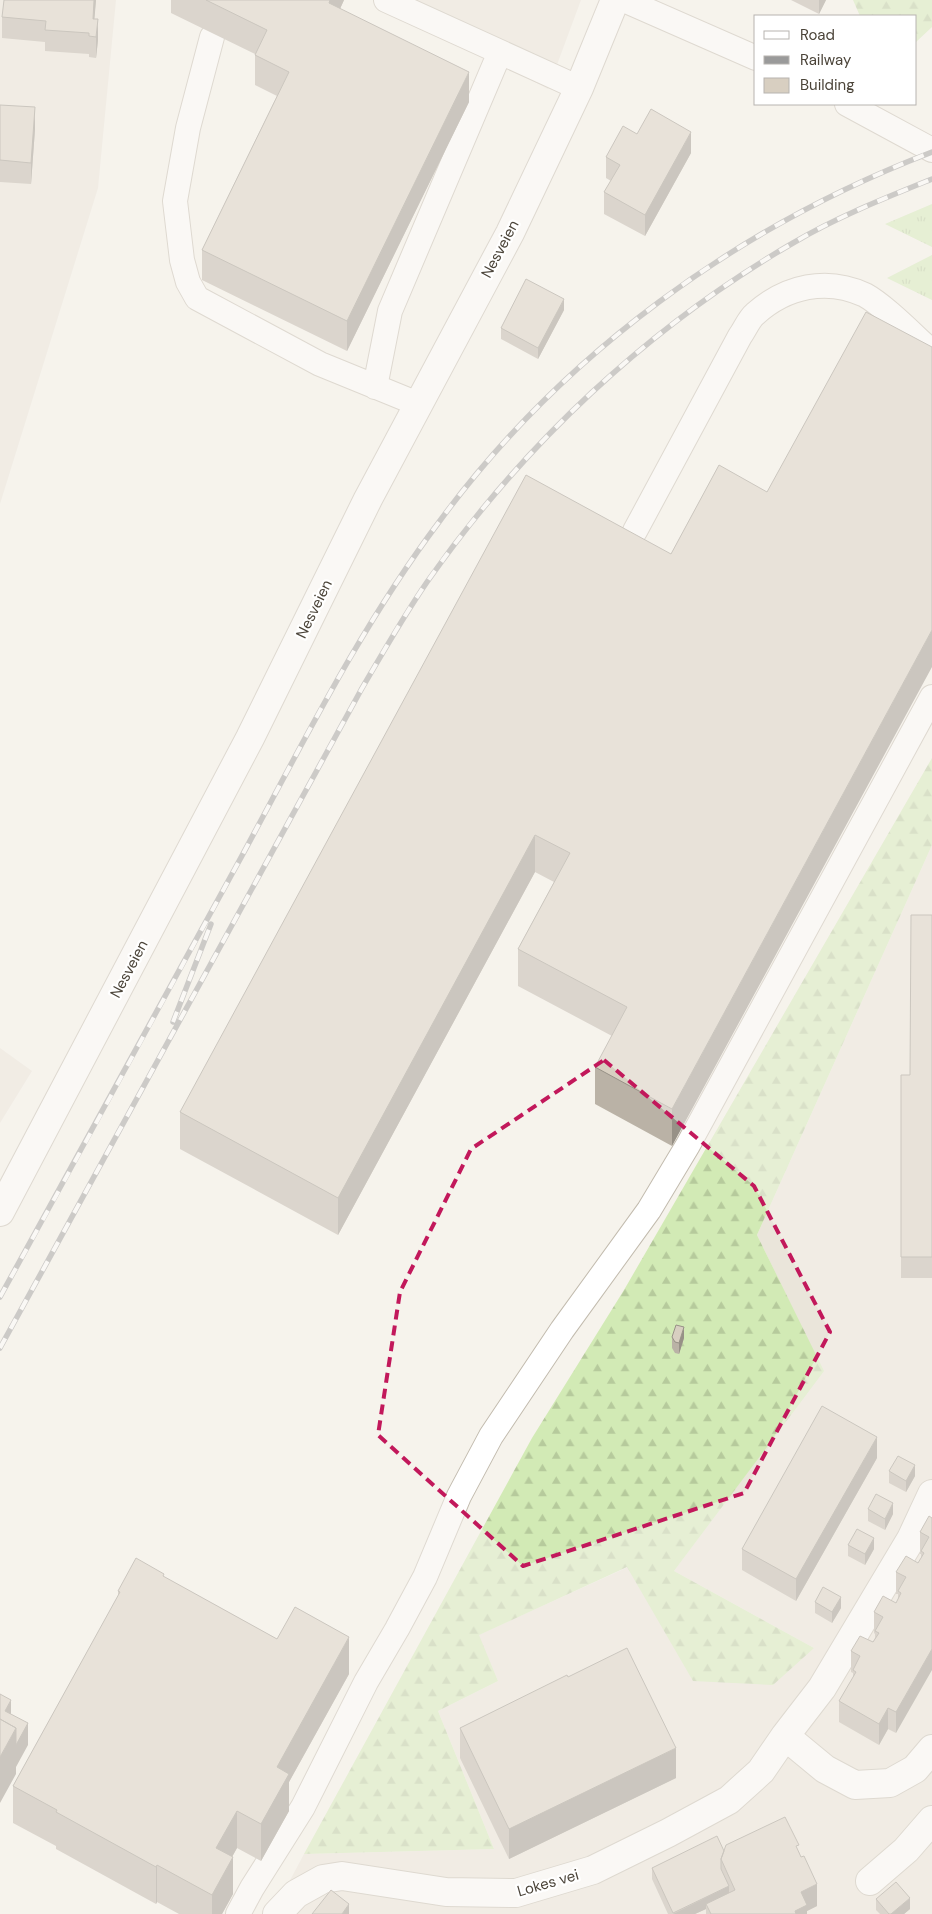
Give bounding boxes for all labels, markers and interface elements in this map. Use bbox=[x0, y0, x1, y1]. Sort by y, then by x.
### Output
legend bbox=[754, 15, 917, 105]
text: Road bbox=[800, 25, 835, 45]
text: Railway bbox=[800, 50, 852, 70]
text: Building bbox=[800, 75, 855, 95]
street label: Nesveien bbox=[476, 217, 524, 281]
street label: Nesveien bbox=[291, 576, 337, 642]
street label: Nesveien bbox=[105, 937, 153, 1001]
street label: Lokes vei bbox=[515, 1865, 581, 1901]

